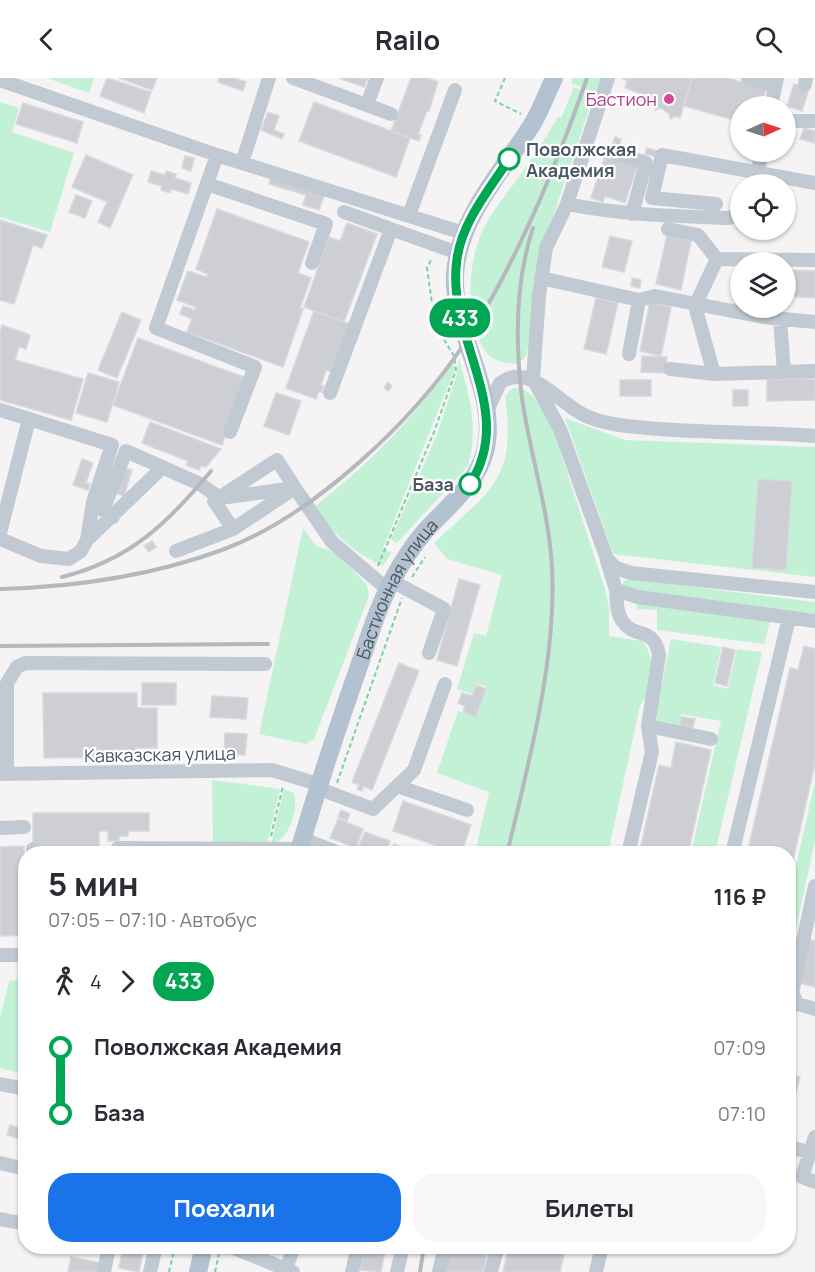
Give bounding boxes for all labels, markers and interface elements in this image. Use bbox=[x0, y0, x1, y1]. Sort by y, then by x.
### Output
text: Railo bbox=[375, 21, 440, 58]
icon: back bbox=[30, 23, 63, 56]
icon: search bbox=[752, 23, 785, 56]
place label: Бастион bbox=[586, 87, 657, 111]
marker: Бастион bbox=[662, 92, 676, 106]
north arrow bbox=[730, 96, 796, 162]
map controls bbox=[730, 96, 796, 318]
place label: Поволжская Академия bbox=[526, 137, 637, 182]
marker: Поволжская Академия bbox=[498, 148, 520, 170]
button: locate bbox=[730, 174, 796, 240]
button: layers bbox=[730, 252, 796, 318]
line badge: 433 bbox=[426, 298, 494, 338]
text: 433 bbox=[441, 304, 479, 332]
place label: База bbox=[412, 472, 454, 496]
marker: База bbox=[459, 473, 481, 495]
street label: Бастионная улица bbox=[350, 513, 443, 662]
street label: Кавказская улица bbox=[84, 741, 236, 767]
text: 5 мин bbox=[48, 861, 138, 906]
text: 116 ₽ bbox=[714, 882, 766, 912]
text: 07:05 – 07:10 · Автобус bbox=[48, 906, 257, 933]
icon: walk bbox=[48, 965, 81, 998]
icon: forward bbox=[111, 965, 144, 998]
text: 433 bbox=[165, 967, 202, 995]
text: 4 bbox=[90, 968, 102, 995]
text: Поволжская Академия bbox=[94, 1032, 342, 1062]
text: 07:09 bbox=[713, 1034, 766, 1061]
text: База bbox=[94, 1098, 145, 1128]
text: 07:10 bbox=[718, 1100, 766, 1127]
button: Поехали bbox=[48, 1173, 401, 1242]
button: Билеты bbox=[413, 1173, 766, 1242]

